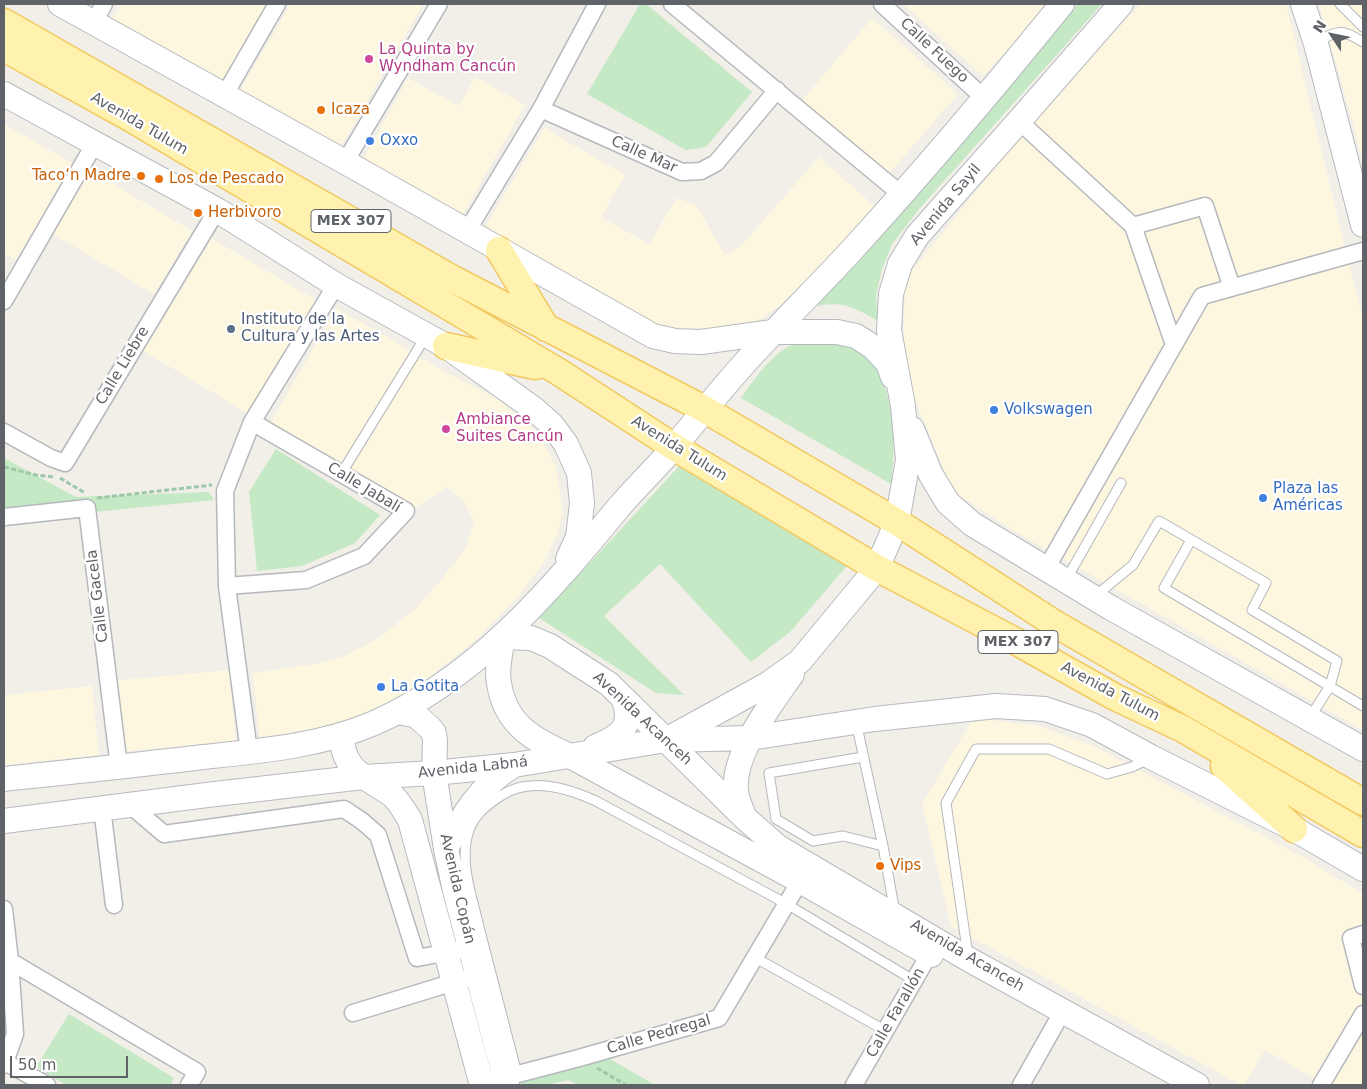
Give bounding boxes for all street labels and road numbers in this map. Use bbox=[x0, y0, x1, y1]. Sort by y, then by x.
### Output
street label: Calle Fuego bbox=[896, 15, 972, 87]
street label: Avenida Tulum bbox=[87, 89, 191, 159]
street label: Calle Mar bbox=[608, 132, 680, 178]
street label: Avenida Sayil bbox=[907, 161, 985, 249]
road number: MEX 307 bbox=[311, 210, 391, 232]
street label: Calle Liebre bbox=[93, 324, 153, 408]
street label: Avenida Tulum bbox=[628, 412, 730, 486]
street label: Calle Jabalí bbox=[324, 459, 404, 517]
street label: Calle Gacela bbox=[83, 548, 113, 644]
road number: MEX 307 bbox=[978, 630, 1058, 654]
street label: Avenida Tulum bbox=[1058, 658, 1162, 726]
street label: Avenida Acanceh bbox=[589, 669, 695, 769]
street label: Avenida Labná bbox=[417, 753, 529, 783]
street label: Avenida Copán bbox=[436, 832, 478, 946]
street label: Avenida Acanceh bbox=[907, 916, 1027, 996]
street label: Calle Farallón bbox=[863, 965, 929, 1061]
street label: Calle Pedregal bbox=[605, 1012, 713, 1058]

